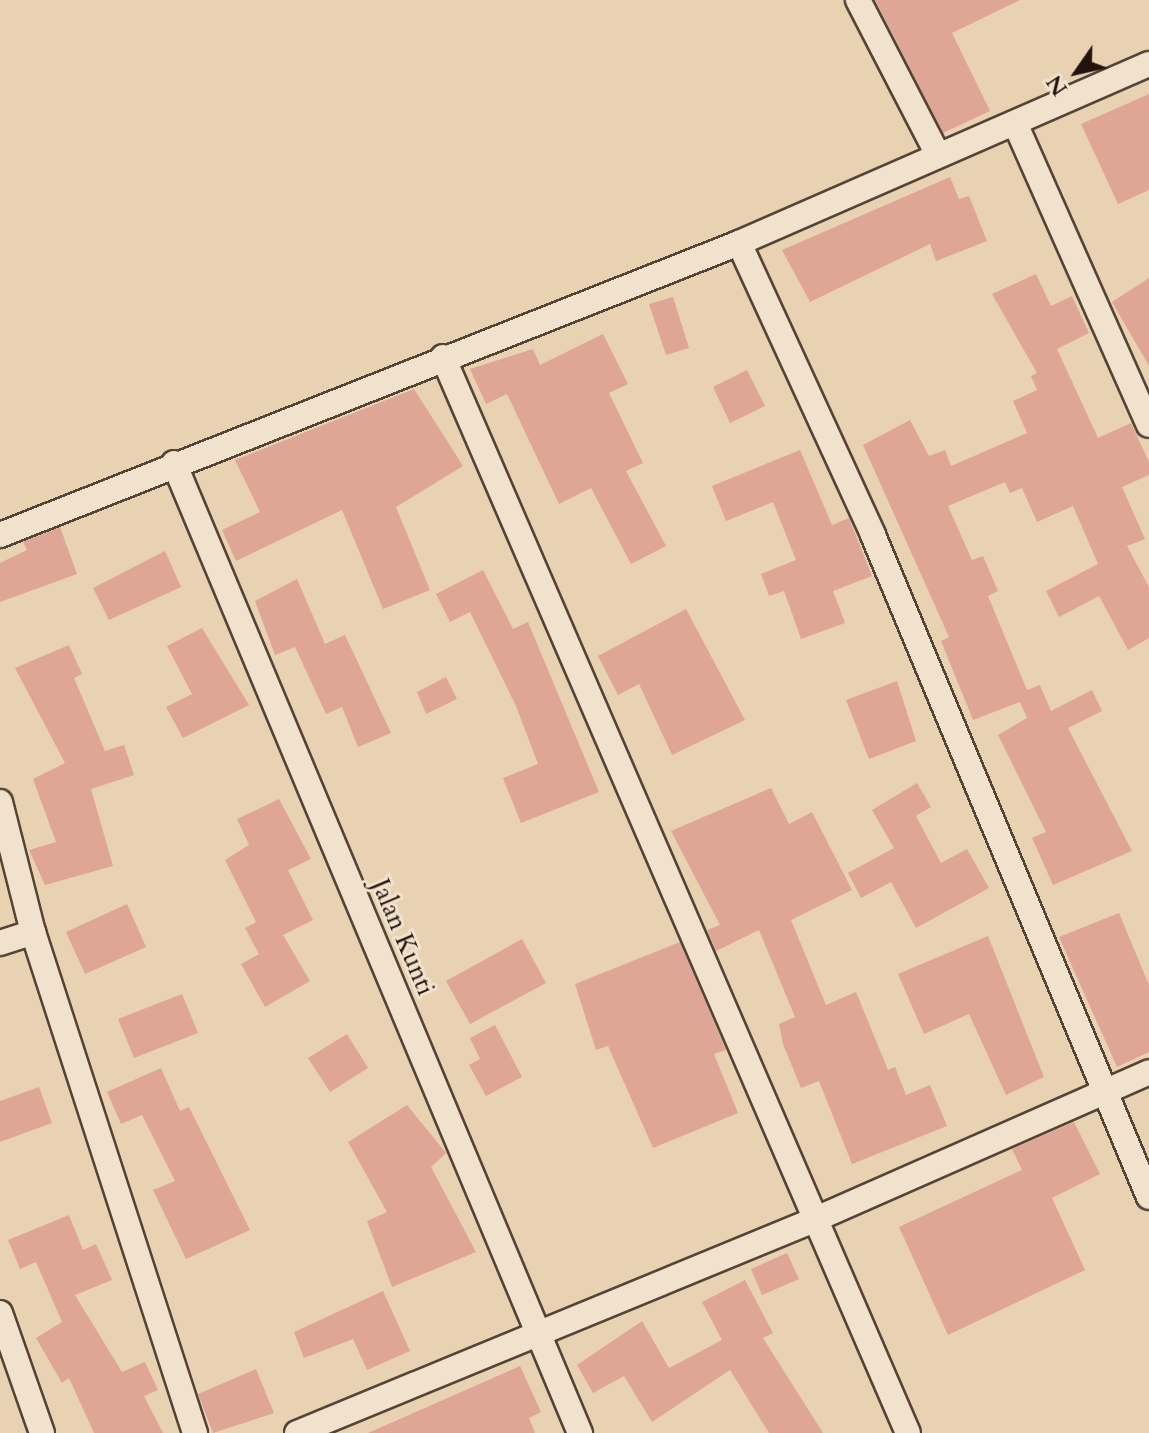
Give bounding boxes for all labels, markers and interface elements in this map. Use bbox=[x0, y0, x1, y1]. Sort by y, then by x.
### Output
north arrow bbox=[1037, 32, 1117, 112]
text: N bbox=[1039, 69, 1075, 102]
street label: Jalan Kunti bbox=[365, 874, 441, 1000]

